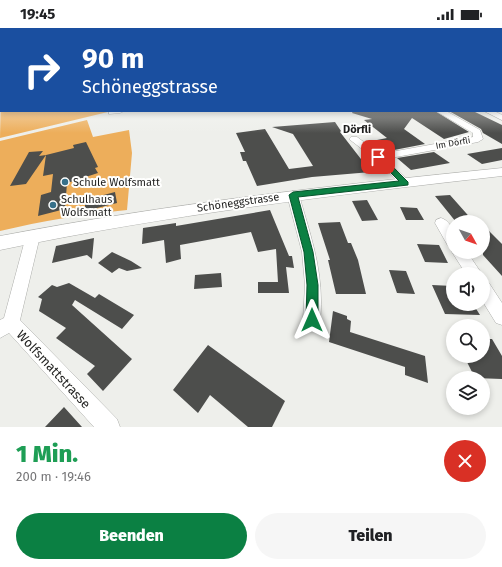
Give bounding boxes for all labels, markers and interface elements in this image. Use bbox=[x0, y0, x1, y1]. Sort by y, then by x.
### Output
text: 19:45 bbox=[20, 5, 55, 23]
text: 90 m bbox=[82, 42, 144, 75]
icon: right bbox=[16, 44, 68, 96]
text: Schöneggstrasse bbox=[82, 76, 218, 98]
district label: Dörfli bbox=[343, 123, 371, 136]
street label: Im Dörfli bbox=[435, 135, 471, 151]
pin bbox=[361, 140, 395, 174]
icon: arrive bbox=[367, 146, 389, 168]
place label: Schule Wolfsmatt bbox=[73, 176, 160, 189]
marker: Schule Wolfsmatt bbox=[60, 177, 70, 187]
street label: Schöneggstrasse bbox=[196, 190, 280, 215]
place label: Schulhaus Wolfsmatt bbox=[61, 193, 112, 219]
marker: Schulhaus Wolfsmatt bbox=[48, 200, 58, 210]
north arrow bbox=[446, 215, 490, 259]
map controls bbox=[446, 215, 490, 415]
button: sound bbox=[446, 267, 490, 311]
position arrow bbox=[291, 299, 333, 341]
button: search bbox=[446, 319, 490, 363]
street label: Wolfsmattstrasse bbox=[14, 327, 94, 412]
button: layers bbox=[446, 371, 490, 415]
text: 1 Min. bbox=[16, 440, 78, 468]
button: close bbox=[444, 440, 486, 482]
text: 200 m · 19:46 bbox=[16, 469, 91, 484]
button: Beenden bbox=[16, 513, 247, 559]
button: Teilen bbox=[255, 513, 486, 559]

